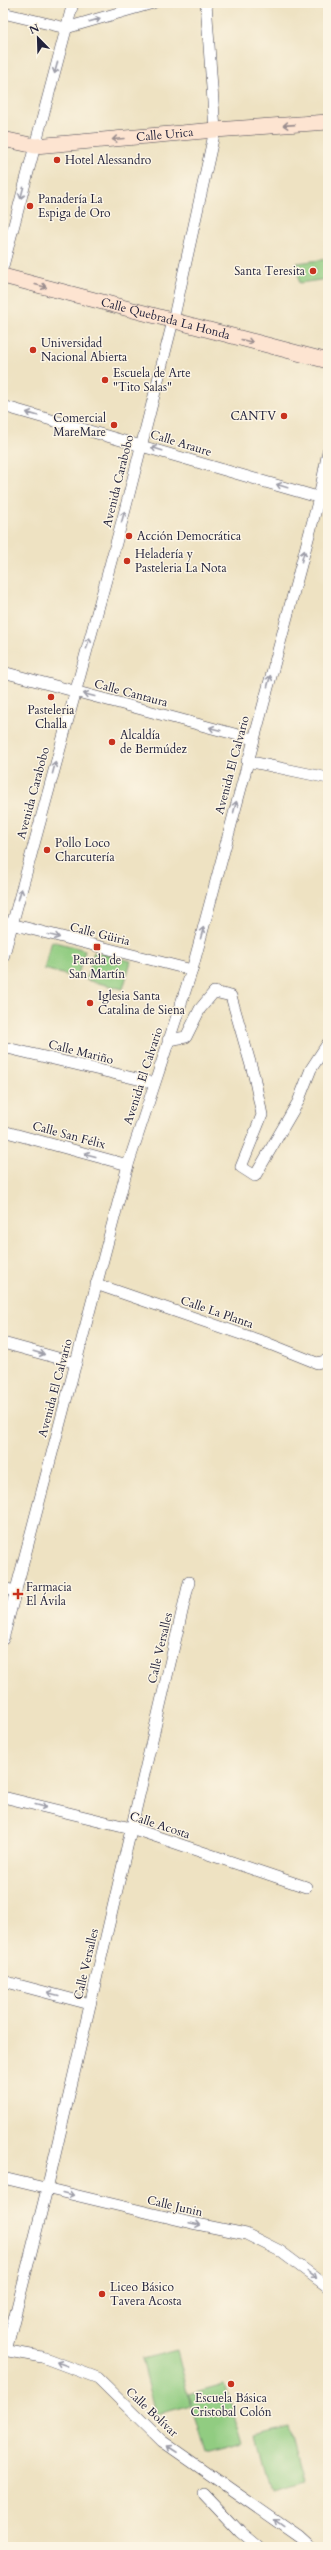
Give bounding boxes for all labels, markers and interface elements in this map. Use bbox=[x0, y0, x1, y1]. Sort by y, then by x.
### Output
one-way arrow bbox=[88, 16, 101, 23]
north arrow bbox=[18, 18, 58, 58]
text: N bbox=[27, 20, 42, 38]
one-way arrow bbox=[51, 61, 59, 74]
one-way arrow bbox=[283, 121, 296, 128]
street label: Calle Urica bbox=[135, 124, 195, 145]
one-way arrow bbox=[112, 135, 125, 142]
place label: Hotel Alessandro bbox=[65, 152, 152, 168]
marker: Hotel Alessandro bbox=[52, 155, 62, 165]
one-way arrow bbox=[18, 187, 25, 200]
place label: Panadería La Espiga de Oro bbox=[38, 191, 111, 221]
marker: Panadería La Espiga de Oro bbox=[25, 201, 35, 211]
place label: Santa Teresita bbox=[234, 263, 306, 279]
marker: Santa Teresita bbox=[308, 266, 318, 276]
one-way arrow bbox=[34, 282, 47, 290]
street label: Calle Quebrada La Honda bbox=[99, 294, 233, 343]
place label: Universidad Nacional Abierta bbox=[41, 335, 128, 365]
one-way arrow bbox=[241, 337, 254, 345]
marker: Universidad Nacional Abierta bbox=[28, 345, 38, 355]
place label: Escuela de Arte "Tito Salas" bbox=[113, 365, 191, 395]
marker: Escuela de Arte "Tito Salas" bbox=[100, 375, 110, 385]
place label: CANTV bbox=[230, 408, 276, 424]
one-way arrow bbox=[26, 410, 39, 417]
place label: Comercial MareMare bbox=[53, 410, 106, 440]
marker: CANTV bbox=[279, 411, 289, 421]
marker: Comercial MareMare bbox=[109, 420, 119, 430]
street label: Calle Araure bbox=[148, 426, 214, 460]
street label: Avenida Carabobo bbox=[99, 433, 137, 529]
one-way arrow bbox=[151, 445, 164, 452]
one-way arrow bbox=[276, 482, 289, 489]
one-way arrow bbox=[120, 511, 127, 524]
place label: Acción Democrática bbox=[137, 528, 242, 544]
marker: Acción Democrática bbox=[124, 531, 134, 541]
place label: Heladería y Pasteleria La Nota bbox=[135, 546, 227, 576]
one-way arrow bbox=[300, 550, 307, 563]
marker: Heladería y Pasteleria La Nota bbox=[122, 556, 132, 566]
one-way arrow bbox=[85, 636, 92, 649]
one-way arrow bbox=[265, 675, 273, 688]
street label: Calle Cantaura bbox=[92, 676, 170, 711]
one-way arrow bbox=[83, 691, 96, 699]
marker: Pasteleria Challa bbox=[46, 692, 56, 702]
place label: Pasteleria Challa bbox=[28, 702, 75, 732]
street label: Avenida El Calvario bbox=[211, 713, 253, 816]
one-way arrow bbox=[209, 725, 222, 732]
place label: Alcaldía de Bermúdez bbox=[120, 727, 188, 757]
marker: Alcaldía de Bermúdez bbox=[107, 737, 117, 747]
street label: Avenida Carabobo bbox=[13, 745, 53, 841]
one-way arrow bbox=[51, 762, 58, 775]
one-way arrow bbox=[232, 801, 239, 814]
place label: Pollo Loco Charcutería bbox=[55, 835, 115, 865]
marker: Pollo Loco Charcutería bbox=[42, 845, 52, 855]
one-way arrow bbox=[17, 887, 24, 900]
street label: Calle Güiria bbox=[68, 919, 133, 949]
one-way arrow bbox=[198, 926, 206, 939]
one-way arrow bbox=[47, 932, 60, 940]
marker: Parada de San Martín bbox=[92, 942, 102, 952]
place label: Parada de San Martín bbox=[69, 952, 125, 982]
place label: Iglesia Santa Catalina de Siena bbox=[98, 988, 186, 1018]
marker: Iglesia Santa Catalina de Siena bbox=[85, 998, 95, 1008]
street label: Avenida El Calvario bbox=[120, 1025, 166, 1127]
street label: Calle Mariño bbox=[47, 1036, 116, 1068]
street label: Calle San Félix bbox=[31, 1118, 107, 1152]
one-way arrow bbox=[84, 1151, 97, 1158]
street label: Calle La Planta bbox=[178, 1292, 256, 1332]
street label: Avenida El Calvario bbox=[34, 1336, 76, 1439]
one-way arrow bbox=[33, 1350, 46, 1357]
place label: Farmacia El Ávila bbox=[26, 1579, 73, 1609]
marker: Farmacia El Ávila bbox=[13, 1589, 23, 1599]
street label: Calle Versalles bbox=[144, 1611, 176, 1685]
one-way arrow bbox=[34, 1803, 47, 1811]
street label: Calle Acosta bbox=[128, 1808, 193, 1843]
street label: Calle Versalles bbox=[70, 1927, 102, 2001]
one-way arrow bbox=[46, 1990, 59, 1997]
one-way arrow bbox=[61, 2191, 74, 2198]
street label: Calle Junin bbox=[146, 2192, 205, 2220]
one-way arrow bbox=[188, 2220, 201, 2228]
one-way arrow bbox=[306, 2270, 317, 2279]
place label: Liceo Básico Tavera Acosta bbox=[110, 2279, 183, 2309]
marker: Liceo Básico Tavera Acosta bbox=[97, 2289, 107, 2299]
one-way arrow bbox=[56, 2360, 68, 2368]
marker: Escuela Básica Cristobal Colón bbox=[226, 2379, 236, 2389]
street label: Calle Bolívar bbox=[122, 2384, 182, 2441]
place label: Escuela Básica Cristobal Colón bbox=[190, 2390, 272, 2420]
one-way arrow bbox=[167, 2445, 178, 2453]
one-way arrow bbox=[274, 2518, 285, 2527]

